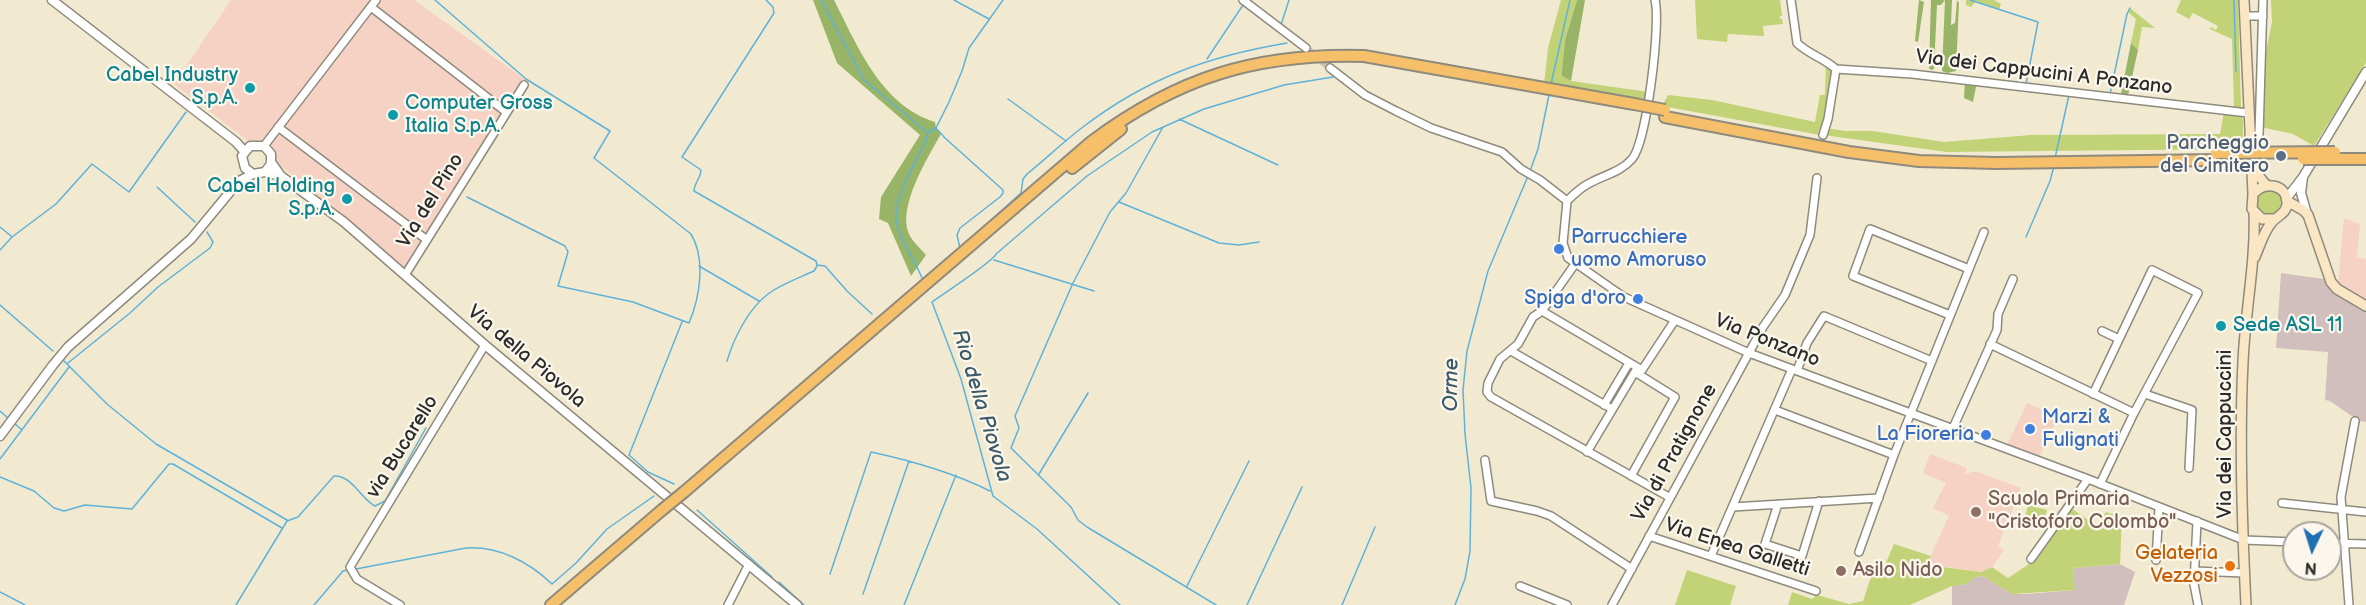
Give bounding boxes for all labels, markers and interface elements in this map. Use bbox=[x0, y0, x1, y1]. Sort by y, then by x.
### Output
street label: Via dei Cappucini A Ponzano bbox=[1914, 45, 2174, 101]
place label: Cabel Industry S.p.A. bbox=[106, 64, 238, 111]
marker: Cabel Industry S.p.A. bbox=[243, 81, 257, 95]
place label: Computer Gross Italia S.p.A. bbox=[405, 92, 553, 139]
marker: Computer Gross Italia S.p.A. bbox=[386, 108, 400, 122]
place label: Parcheggio del Cimitero bbox=[2160, 132, 2269, 179]
street label: Via del Pino bbox=[393, 149, 469, 253]
marker: Parcheggio del Cimitero bbox=[2274, 149, 2288, 163]
place label: Cabel Holding S.p.A. bbox=[207, 175, 335, 222]
marker: Cabel Holding S.p.A. bbox=[340, 192, 354, 206]
place label: Parrucchiere uomo Amoruso bbox=[1571, 226, 1707, 273]
marker: Parrucchiere uomo Amoruso bbox=[1552, 242, 1566, 256]
place label: Spiga d'oro bbox=[1524, 287, 1626, 311]
marker: Spiga d'oro bbox=[1631, 292, 1645, 306]
street label: Via della Piovola bbox=[462, 300, 590, 414]
street label: Via Ponzano bbox=[1711, 309, 1823, 373]
place label: Sede ASL 11 bbox=[2233, 314, 2342, 338]
marker: Sede ASL 11 bbox=[2214, 319, 2228, 333]
water label: Rio della Piovola bbox=[946, 327, 1016, 485]
street label: Via dei Cappuccini bbox=[2214, 350, 2238, 518]
water label: Orme bbox=[1439, 358, 1465, 412]
street label: Via di Pratignone bbox=[1627, 380, 1723, 526]
street label: via Bucarello bbox=[362, 391, 444, 503]
place label: Marzi & Fulignati bbox=[2042, 406, 2119, 453]
marker: Marzi & Fulignati bbox=[2023, 422, 2037, 436]
place label: La Fioreria bbox=[1877, 423, 1974, 447]
marker: La Fioreria bbox=[1979, 428, 1993, 442]
place label: Scuola Primaria "Cristoforo Colombo" bbox=[1988, 488, 2176, 535]
marker: Scuola Primaria "Cristoforo Colombo" bbox=[1969, 505, 1983, 519]
street label: Via Enea Galletti bbox=[1662, 513, 1812, 583]
north arrow bbox=[2282, 521, 2342, 581]
place label: Gelateria Vezzosi bbox=[2135, 542, 2218, 589]
text: N bbox=[2304, 558, 2318, 577]
place label: Asilo Nido bbox=[1853, 559, 1943, 583]
marker: Gelateria Vezzosi bbox=[2223, 559, 2237, 573]
marker: Asilo Nido bbox=[1834, 564, 1848, 578]

